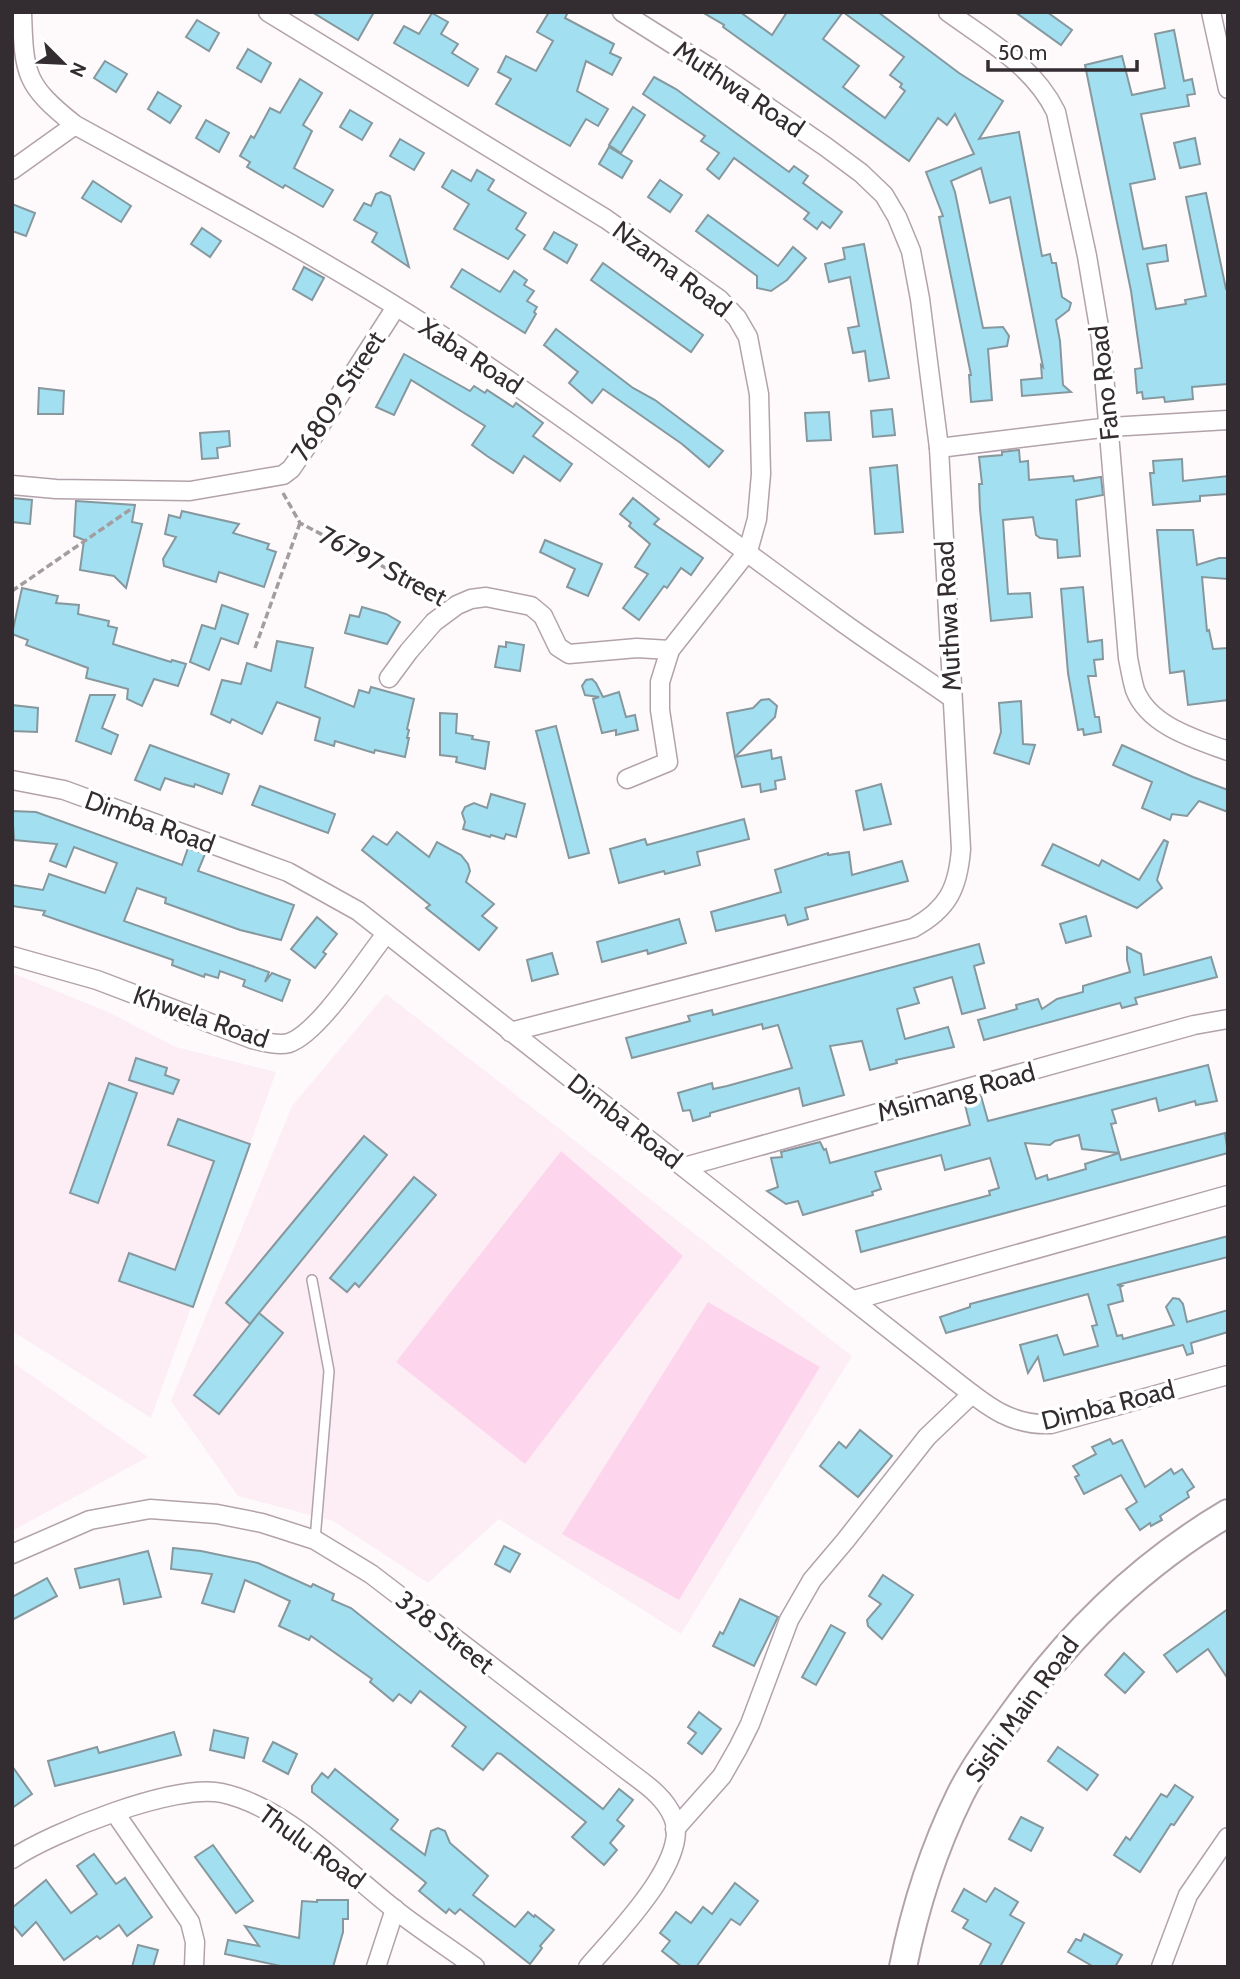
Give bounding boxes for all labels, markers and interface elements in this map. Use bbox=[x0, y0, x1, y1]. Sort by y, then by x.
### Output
north arrow bbox=[28, 28, 98, 98]
scale bar bbox=[988, 28, 1137, 72]
street label: Muthwa Road bbox=[668, 34, 810, 144]
text: 50 m bbox=[998, 40, 1047, 65]
text: N bbox=[65, 59, 91, 81]
street label: Nzama Road bbox=[606, 214, 738, 324]
street label: Xaba Road bbox=[413, 311, 529, 401]
street label: Fano Road bbox=[1082, 324, 1126, 442]
street label: 76809 Street bbox=[284, 325, 392, 467]
street label: 76797 Street bbox=[313, 519, 453, 613]
street label: Muthwa Road bbox=[928, 540, 968, 692]
street label: Dimba Road bbox=[81, 784, 219, 860]
street label: Khwela Road bbox=[129, 979, 273, 1055]
street label: Msimang Road bbox=[873, 1056, 1039, 1128]
street label: Dimba Road bbox=[561, 1066, 689, 1176]
street label: Dimba Road bbox=[1038, 1373, 1178, 1437]
street label: 328 Street bbox=[389, 1584, 501, 1680]
street label: Sishi Main Road bbox=[958, 1630, 1086, 1788]
street label: Thulu Road bbox=[253, 1798, 371, 1896]

